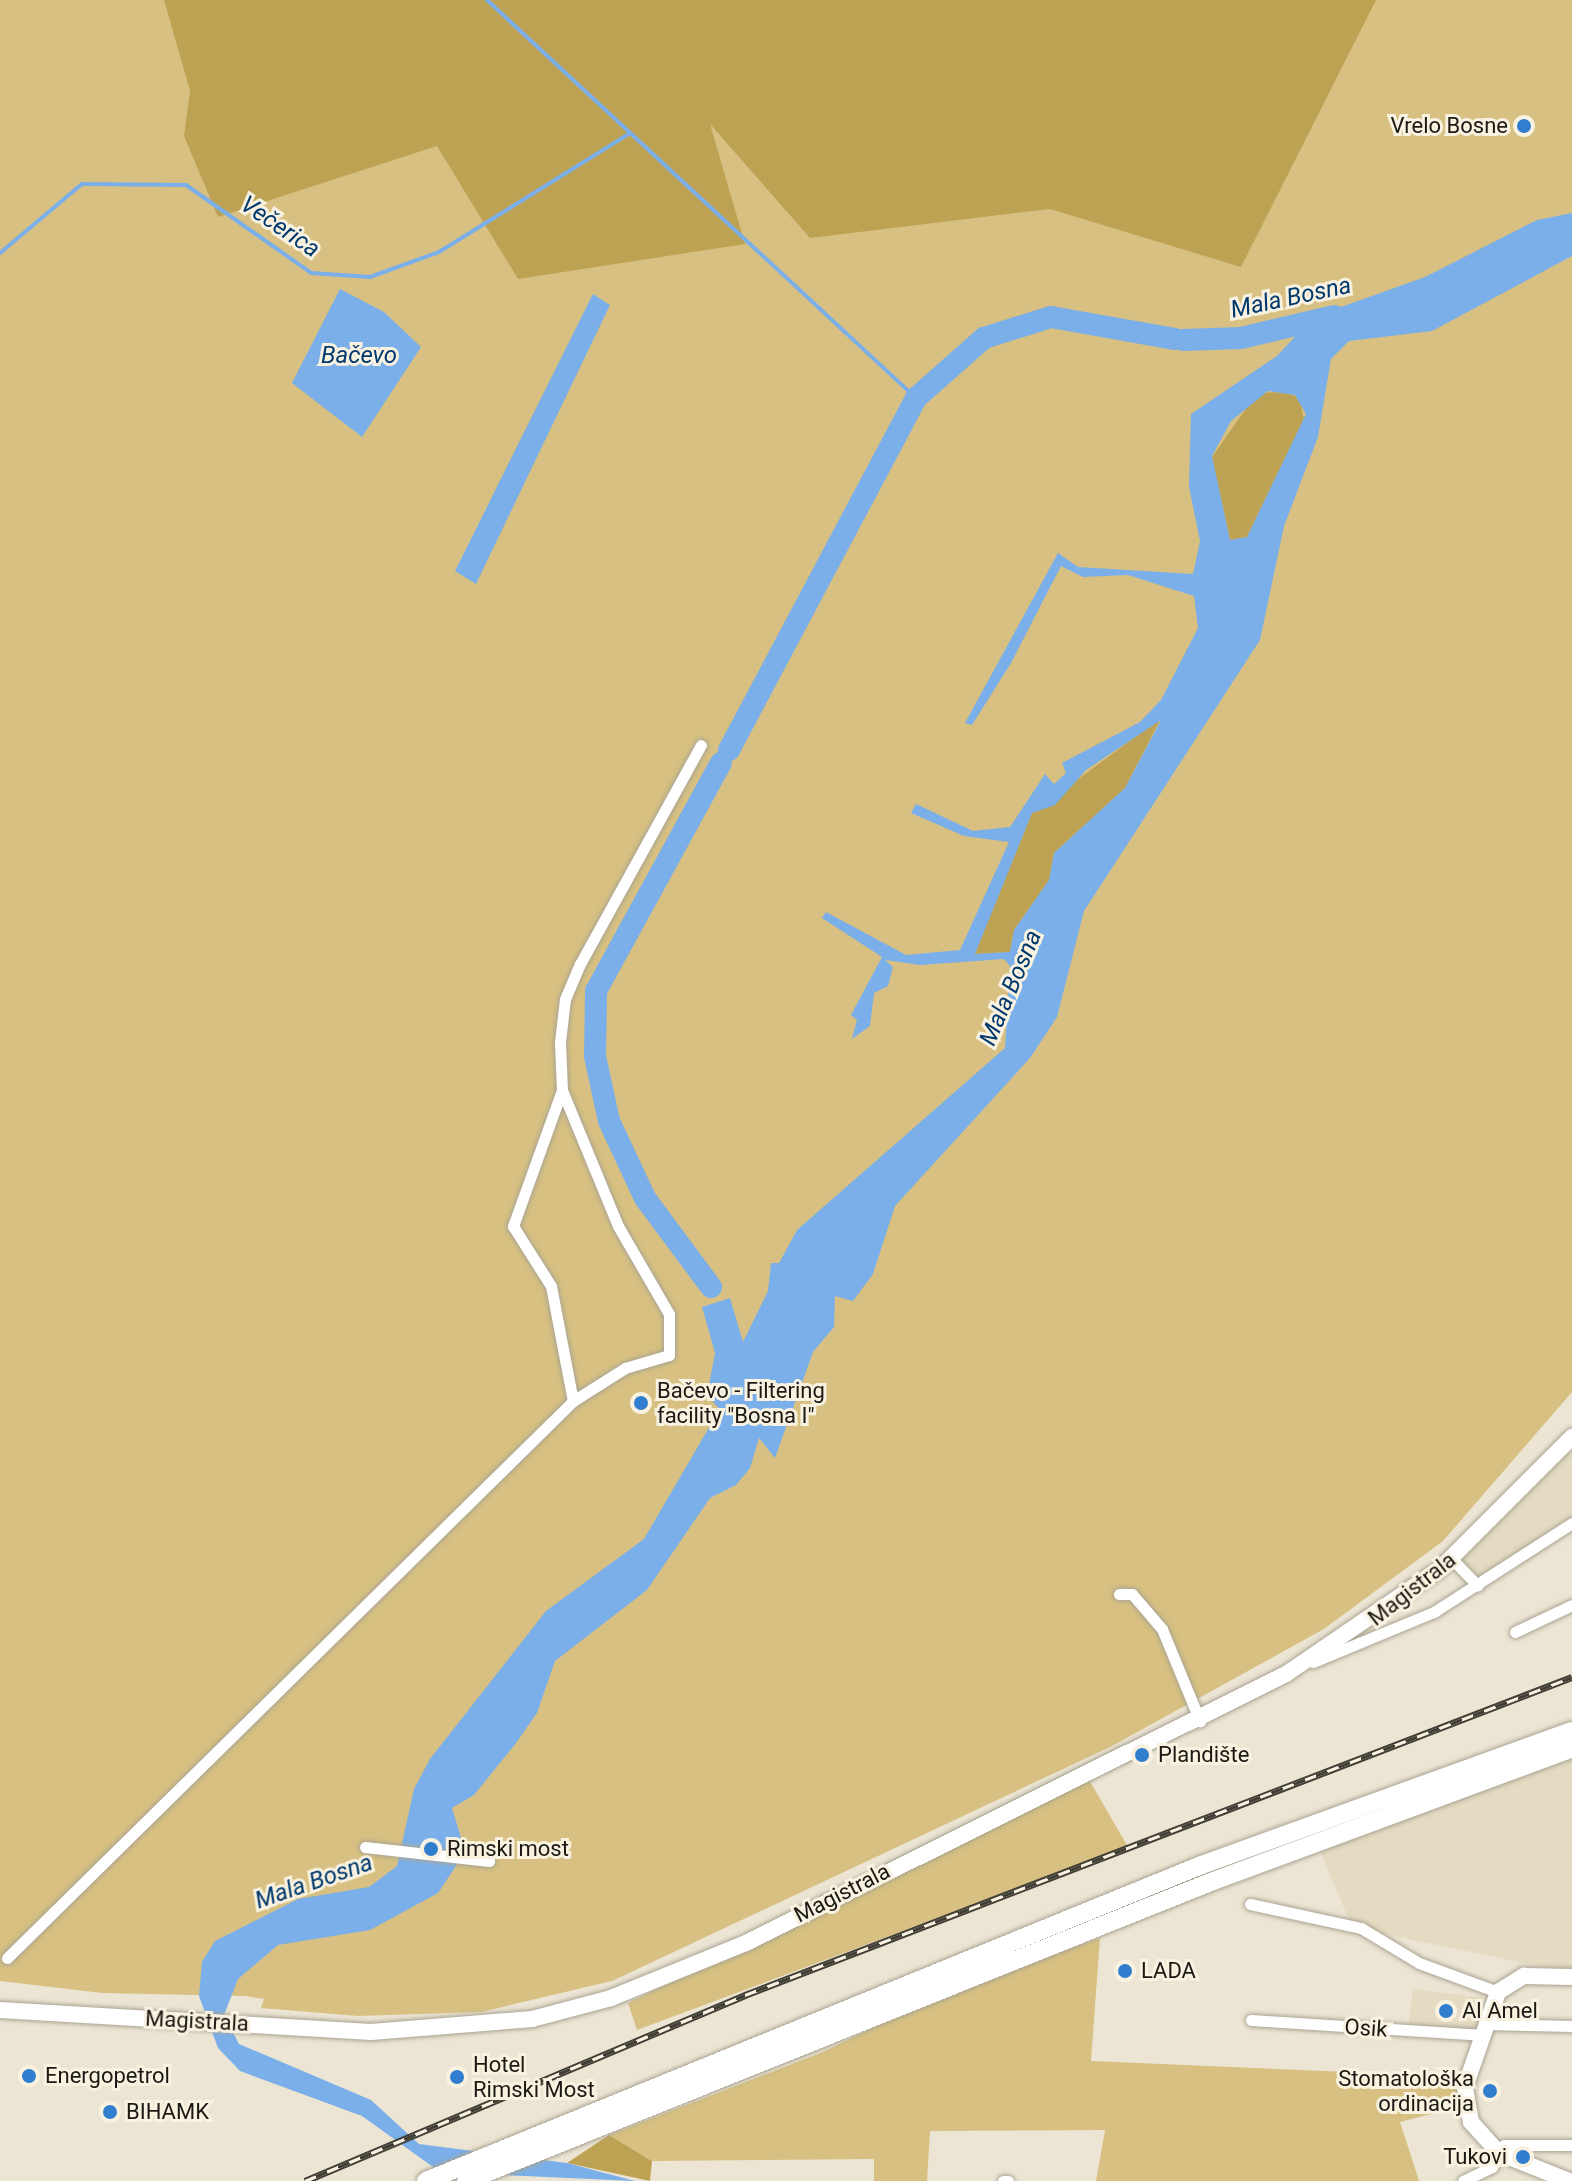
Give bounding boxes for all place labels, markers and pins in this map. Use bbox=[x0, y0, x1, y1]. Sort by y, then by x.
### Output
place label: Vrelo Bosne bbox=[1391, 113, 1508, 139]
marker: Vrelo Bosne bbox=[1515, 117, 1533, 135]
place label: Bačevo - Filtering facility "Bosna I" bbox=[657, 1377, 825, 1428]
marker: Bačevo - Filtering facility "Bosna I" bbox=[632, 1394, 650, 1412]
place label: Plandište bbox=[1158, 1742, 1249, 1768]
marker: Plandište bbox=[1133, 1746, 1151, 1764]
place label: Rimski most bbox=[447, 1836, 569, 1862]
marker: Rimski most bbox=[422, 1840, 440, 1858]
place label: LADA bbox=[1141, 1958, 1196, 1984]
marker: LADA bbox=[1116, 1962, 1134, 1980]
place label: Al Amel bbox=[1462, 1998, 1538, 2024]
marker: Al Amel bbox=[1437, 2002, 1455, 2020]
place label: Hotel Rimski Most bbox=[473, 2051, 595, 2102]
place label: Energopetrol bbox=[45, 2063, 170, 2089]
place label: Stomatološka ordinacija bbox=[1338, 2065, 1474, 2116]
marker: Energopetrol bbox=[20, 2067, 38, 2085]
marker: Hotel Rimski Most bbox=[448, 2068, 466, 2086]
marker: Stomatološka ordinacija bbox=[1481, 2082, 1499, 2100]
place label: BIHAMK bbox=[126, 2099, 209, 2125]
marker: BIHAMK bbox=[101, 2103, 119, 2121]
place label: Tukovi bbox=[1443, 2144, 1507, 2170]
marker: Tukovi bbox=[1514, 2148, 1532, 2166]

